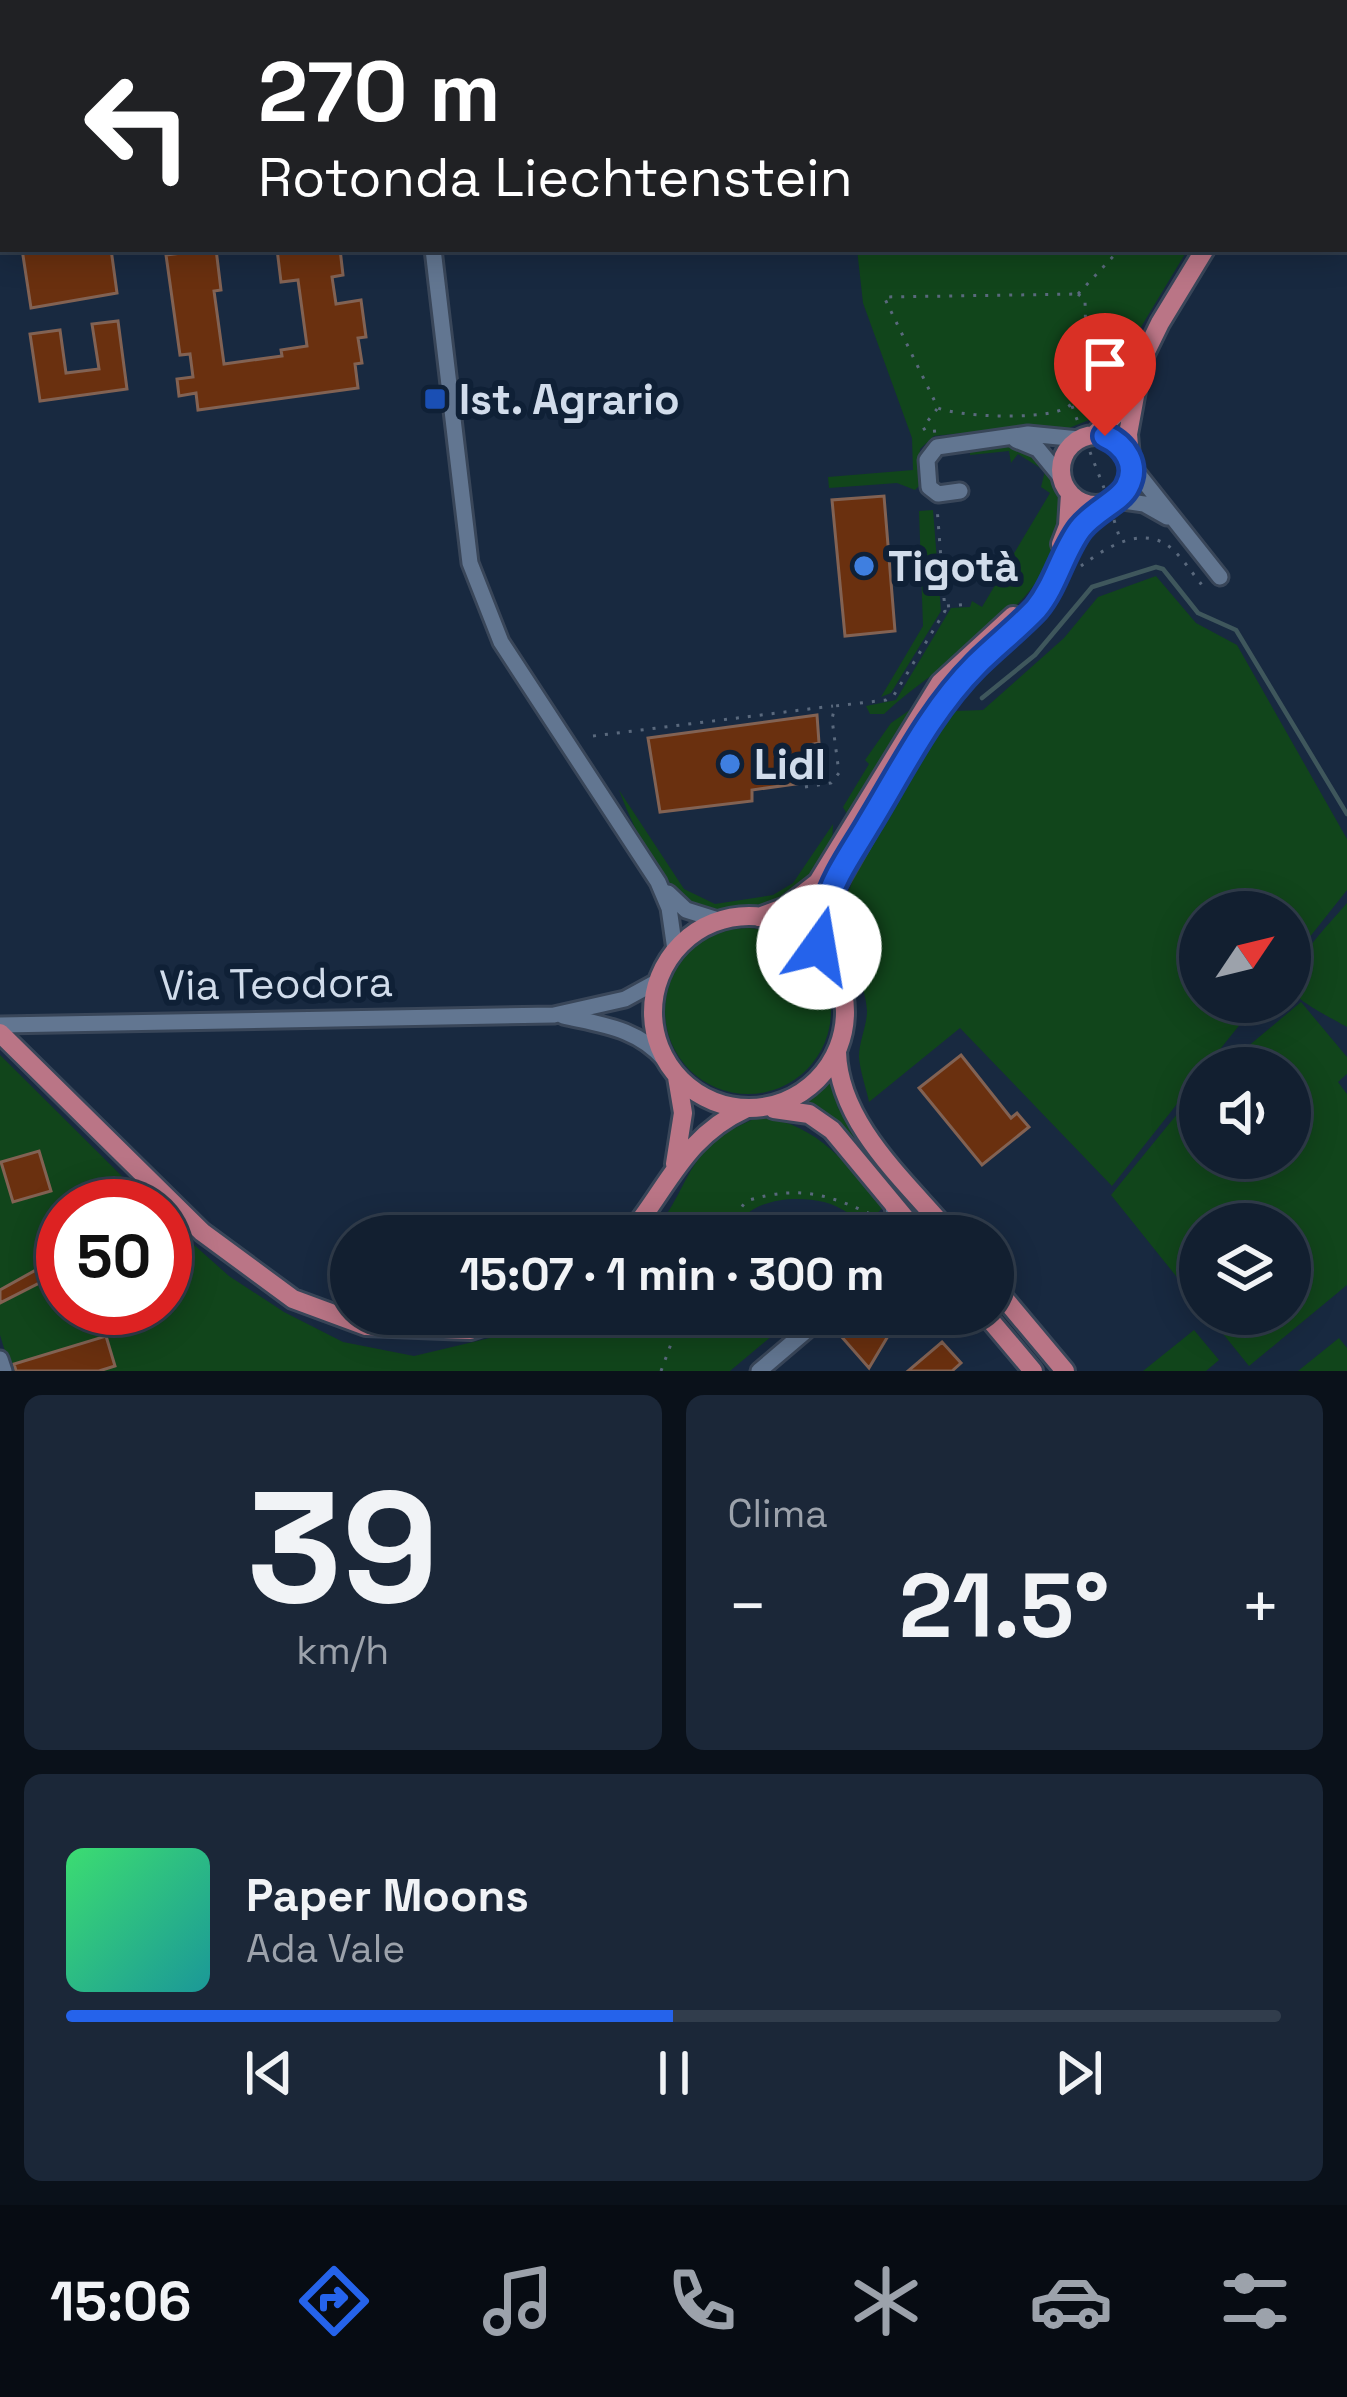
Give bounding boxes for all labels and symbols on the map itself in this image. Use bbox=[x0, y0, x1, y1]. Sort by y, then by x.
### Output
pin bbox=[1054, 313, 1156, 436]
place label: Ist. Agrario bbox=[459, 373, 680, 426]
marker: Ist. Agrario bbox=[422, 386, 448, 412]
place label: Tigotà bbox=[888, 540, 1019, 593]
marker: Tigotà bbox=[851, 553, 877, 579]
place label: Lidl bbox=[754, 738, 826, 791]
marker: Lidl bbox=[717, 751, 743, 777]
position arrow bbox=[756, 884, 882, 1010]
north arrow bbox=[1179, 891, 1311, 1023]
street label: Via Teodora bbox=[159, 955, 393, 1012]
speed limit sign: 50 bbox=[36, 1179, 192, 1335]

